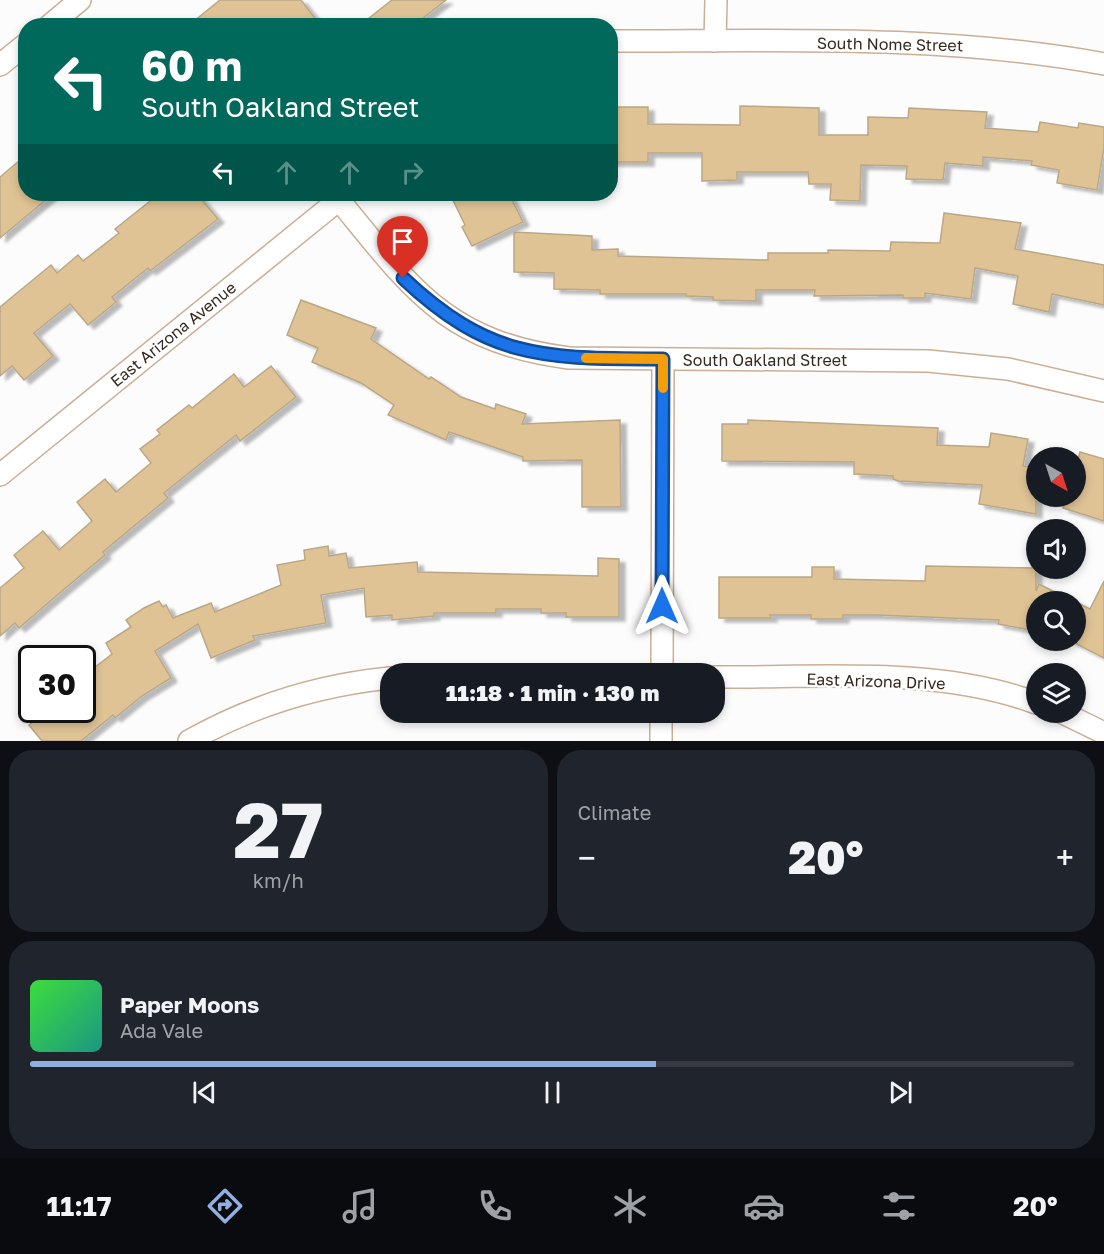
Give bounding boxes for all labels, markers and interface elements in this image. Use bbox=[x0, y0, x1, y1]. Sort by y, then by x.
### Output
street label: South Nome Street bbox=[817, 33, 963, 55]
text: 60 m bbox=[141, 40, 242, 90]
icon: left bbox=[42, 42, 120, 120]
text: South Oakland Street bbox=[141, 91, 419, 123]
icon: left bbox=[207, 156, 240, 189]
icon: ahead bbox=[270, 156, 303, 189]
icon: ahead bbox=[333, 156, 366, 189]
icon: right bbox=[396, 156, 429, 189]
pin bbox=[377, 216, 428, 278]
icon: arrive bbox=[386, 225, 419, 258]
street label: East Arizona Avenue bbox=[106, 277, 240, 391]
street label: South Oakland Street bbox=[683, 350, 847, 370]
north arrow bbox=[1026, 447, 1086, 507]
map controls bbox=[1026, 447, 1086, 723]
button: sound bbox=[1026, 519, 1086, 579]
position arrow bbox=[630, 574, 694, 638]
button: search bbox=[1026, 591, 1086, 651]
speed limit sign: 30 bbox=[18, 645, 96, 723]
button: layers bbox=[1026, 663, 1086, 723]
street label: East Arizona Drive bbox=[806, 669, 946, 693]
text: 11:18 · 1 min · 130 m bbox=[446, 679, 659, 706]
text: 27 bbox=[233, 782, 323, 875]
text: Climate bbox=[578, 800, 651, 824]
text: 20° bbox=[788, 830, 863, 884]
text: − bbox=[578, 838, 596, 877]
text: + bbox=[1056, 838, 1074, 877]
text: km/h bbox=[253, 868, 304, 892]
text: Paper Moons bbox=[120, 991, 259, 1018]
text: Ada Vale bbox=[120, 1018, 203, 1042]
icon: previous bbox=[188, 1076, 221, 1109]
icon: pause bbox=[536, 1076, 569, 1109]
icon: next bbox=[884, 1076, 917, 1109]
icon: directions bbox=[204, 1185, 246, 1227]
icon: music bbox=[339, 1185, 381, 1227]
icon: phone bbox=[474, 1185, 516, 1227]
icon: climate bbox=[609, 1185, 651, 1227]
icon: car bbox=[743, 1185, 785, 1227]
icon: filters bbox=[878, 1185, 920, 1227]
text: 11:17 bbox=[46, 1190, 111, 1222]
text: 20° bbox=[1013, 1190, 1058, 1222]

